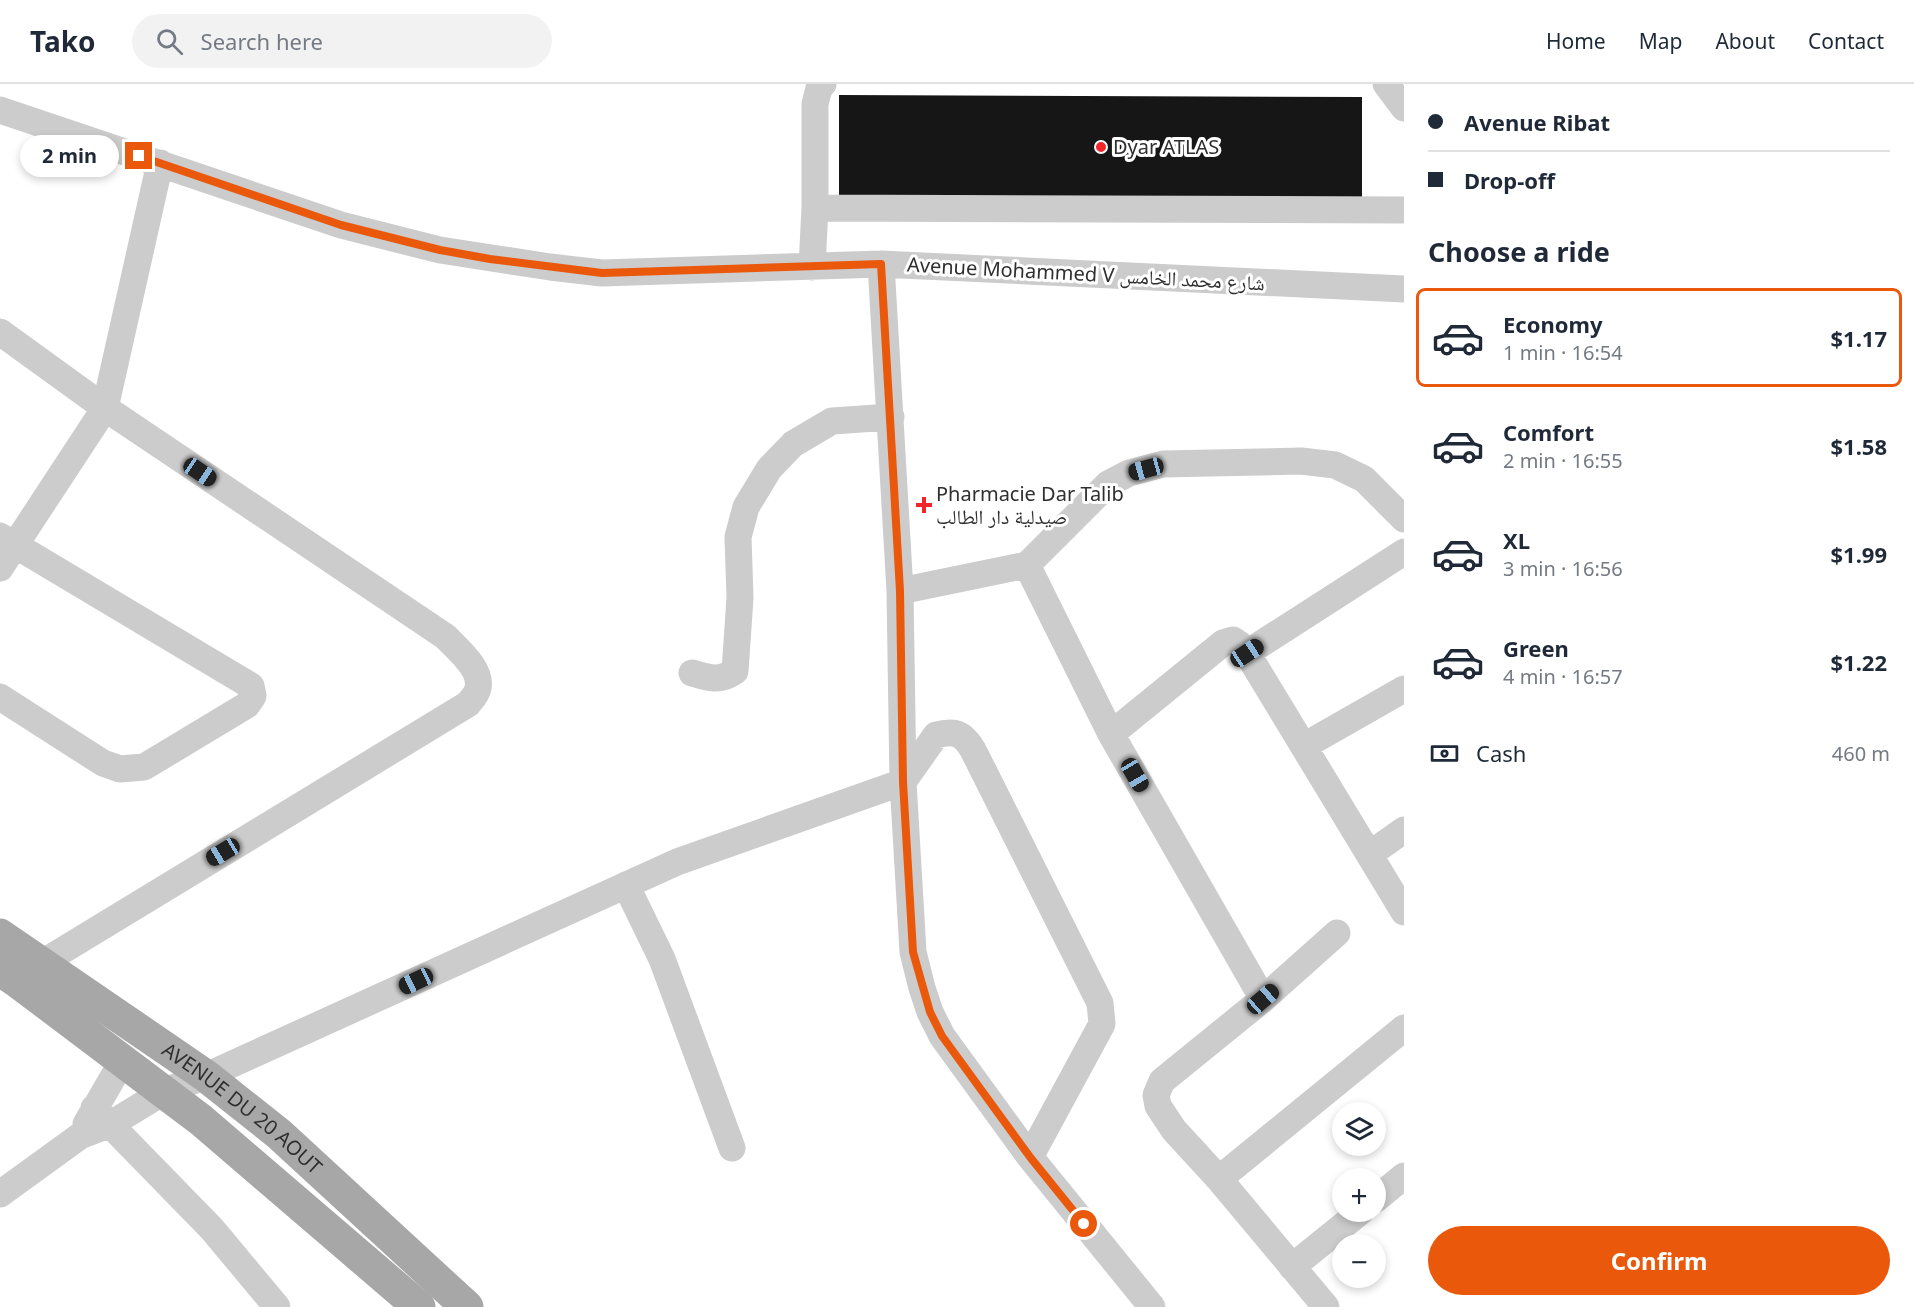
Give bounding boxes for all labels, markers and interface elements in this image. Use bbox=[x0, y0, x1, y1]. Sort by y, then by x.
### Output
search box bbox=[132, 14, 552, 68]
text: Tako bbox=[30, 22, 96, 60]
icon: search bbox=[153, 25, 186, 58]
text: Search here bbox=[201, 26, 323, 56]
text: Home bbox=[1546, 27, 1606, 55]
text: Map bbox=[1639, 27, 1682, 55]
text: About bbox=[1715, 27, 1775, 55]
text: Contact bbox=[1808, 27, 1884, 55]
text: Avenue Ribat bbox=[1464, 107, 1610, 137]
place label: Dyar ATLAS bbox=[1113, 133, 1219, 160]
callout: 2 min bbox=[19, 135, 118, 177]
marker: Dyar ATLAS bbox=[1094, 140, 1108, 154]
text: 2 min bbox=[42, 142, 97, 169]
route end bbox=[125, 142, 152, 169]
text: Drop-off bbox=[1464, 165, 1555, 195]
text: Choose a ride bbox=[1428, 233, 1610, 270]
street label: Avenue Mohammed V شارع محمد الخامس bbox=[907, 251, 1266, 296]
text: Economy bbox=[1503, 309, 1602, 339]
icon: car bbox=[1431, 311, 1485, 365]
text: $1.17 bbox=[1830, 323, 1887, 353]
text: 1 min · 16:54 bbox=[1503, 339, 1623, 366]
text: Comfort bbox=[1503, 417, 1594, 447]
icon: car bbox=[1431, 419, 1485, 473]
text: $1.58 bbox=[1830, 431, 1887, 461]
text: 2 min · 16:55 bbox=[1503, 447, 1623, 474]
car bbox=[180, 454, 220, 490]
car bbox=[1126, 456, 1166, 482]
place label: Pharmacie Dar Talib صيدلية دار الطالب bbox=[936, 480, 1124, 530]
marker: Pharmacie Dar Talib صيدلية دار الطالب bbox=[917, 498, 931, 512]
text: XL bbox=[1503, 525, 1530, 555]
icon: car bbox=[1431, 527, 1485, 581]
text: $1.99 bbox=[1830, 539, 1887, 569]
text: 3 min · 16:56 bbox=[1503, 555, 1623, 582]
text: Green bbox=[1503, 633, 1569, 663]
icon: car bbox=[1431, 635, 1485, 689]
car bbox=[1227, 636, 1267, 670]
text: $1.22 bbox=[1830, 647, 1887, 677]
text: 4 min · 16:57 bbox=[1503, 663, 1623, 690]
icon: cash bbox=[1428, 737, 1461, 770]
text: Cash bbox=[1476, 738, 1526, 768]
text: 460 m bbox=[1832, 740, 1890, 767]
car bbox=[1118, 755, 1152, 795]
car bbox=[203, 835, 243, 869]
car bbox=[396, 965, 436, 997]
car bbox=[1244, 980, 1282, 1018]
street label: AVENUE DU 20 AOUT bbox=[157, 1036, 328, 1180]
map controls bbox=[1332, 1102, 1386, 1288]
button: layers bbox=[1332, 1102, 1386, 1156]
button: + bbox=[1332, 1168, 1386, 1222]
route start bbox=[1070, 1210, 1097, 1237]
button: Confirm bbox=[1428, 1226, 1890, 1295]
button: − bbox=[1332, 1234, 1386, 1288]

